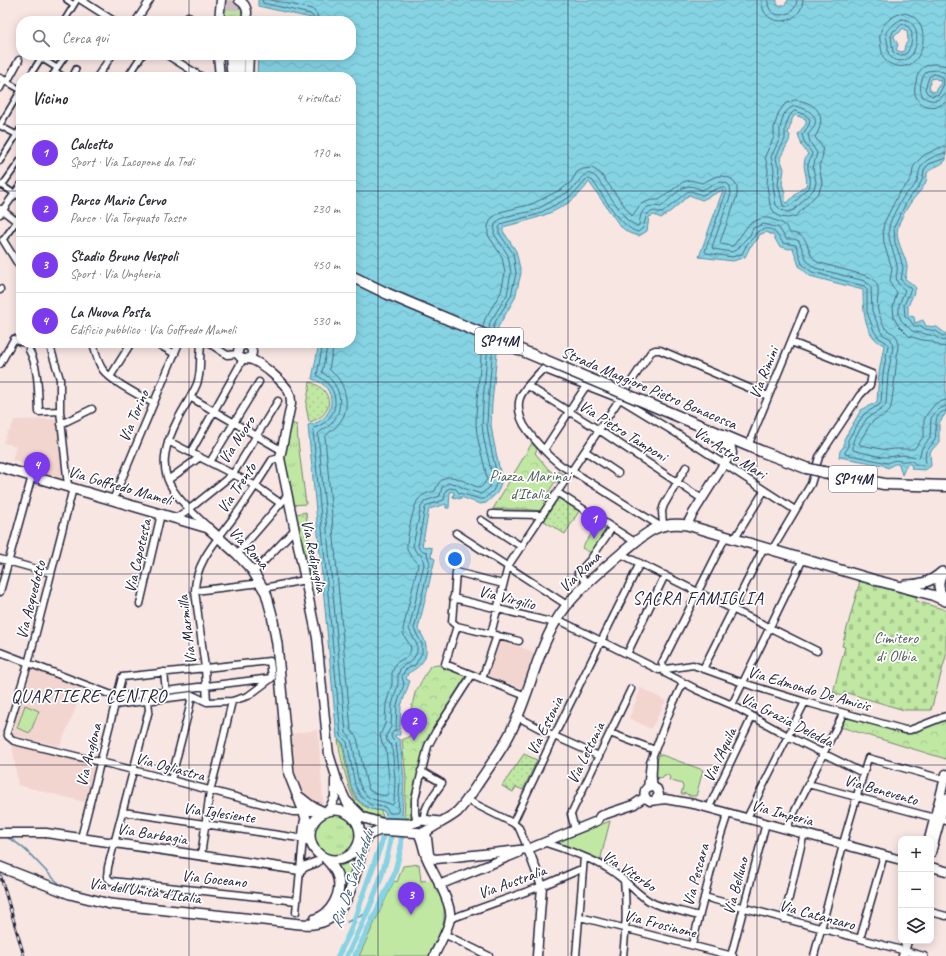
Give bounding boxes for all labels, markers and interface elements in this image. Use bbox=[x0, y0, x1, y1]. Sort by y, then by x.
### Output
search box bbox=[16, 16, 356, 60]
icon: search bbox=[30, 27, 52, 49]
text: Cerca qui bbox=[62, 29, 108, 48]
text: Vicino bbox=[32, 88, 67, 109]
text: 4 risultati bbox=[296, 90, 340, 106]
text: Calcetto bbox=[70, 135, 112, 154]
text: 1 bbox=[42, 145, 48, 161]
text: 170 m bbox=[312, 145, 340, 161]
text: Sport · Via Iacopone da Todi bbox=[70, 154, 194, 170]
text: Parco Mario Cervo bbox=[70, 191, 166, 210]
text: 2 bbox=[42, 201, 48, 217]
text: 230 m bbox=[312, 201, 340, 217]
text: Parco · Via Torquato Tasso bbox=[70, 210, 186, 226]
text: Stadio Bruno Nespoli bbox=[70, 247, 178, 266]
text: 3 bbox=[42, 257, 48, 273]
text: 450 m bbox=[312, 257, 340, 273]
text: Sport · Via Ungheria bbox=[70, 266, 160, 282]
text: La Nuova Posta bbox=[70, 303, 150, 322]
text: 4 bbox=[42, 313, 48, 329]
text: 530 m bbox=[312, 313, 340, 329]
text: Edificio pubblico · Via Goffredo Mameli bbox=[70, 322, 236, 338]
road number: SP14M bbox=[475, 328, 523, 354]
street label: Strada Maggiore Pietro Bonacossa bbox=[558, 342, 741, 434]
street label: Via Rimini bbox=[745, 342, 784, 402]
street label: Via Torino bbox=[114, 385, 155, 445]
street label: Via Pietro Tamponi bbox=[575, 396, 673, 467]
street label: Via Nuoro bbox=[214, 410, 261, 468]
street label: Via Astro Mari bbox=[690, 422, 772, 485]
pin: 4 bbox=[24, 452, 50, 485]
street label: Via Trento bbox=[213, 458, 262, 517]
street label: Via Goffredo Mameli bbox=[66, 462, 176, 511]
park label: Piazza Marinai d'Italia bbox=[489, 466, 573, 504]
road number: SP14M bbox=[829, 466, 877, 492]
pin: 1 bbox=[581, 506, 607, 539]
street label: Via Capotesta bbox=[120, 516, 156, 595]
street label: Via Redipuglia bbox=[297, 518, 332, 595]
street label: Via Roma bbox=[224, 523, 274, 574]
street label: Via Roma bbox=[555, 547, 606, 597]
your location bbox=[445, 549, 465, 569]
street label: Via Acquedotto bbox=[12, 557, 51, 641]
street label: Via Virgilio bbox=[477, 581, 539, 615]
district label: SACRA FAMIGLIA bbox=[632, 587, 764, 609]
street label: Via Marmilla bbox=[173, 593, 201, 666]
park label: Cimitero di Olbia bbox=[874, 628, 920, 666]
street label: Via Edmondo De Amicis bbox=[745, 662, 874, 716]
district label: QUARTIERE CENTRO bbox=[11, 685, 168, 707]
street label: Via Grazia Deledda bbox=[737, 688, 838, 753]
street label: Via Estonia bbox=[522, 692, 568, 759]
pin: 2 bbox=[401, 708, 427, 741]
street label: Via Lettonia bbox=[563, 718, 610, 787]
street label: Via Anglona bbox=[72, 720, 107, 789]
street label: Via l'Aquila bbox=[699, 723, 742, 785]
street label: Via Ogliastra bbox=[133, 748, 208, 786]
street label: Via Benevento bbox=[842, 770, 921, 810]
street label: Via Imperia bbox=[749, 795, 816, 831]
street label: Via Iglesiente bbox=[182, 798, 258, 828]
street label: Via Barbagia bbox=[115, 819, 190, 850]
water label: Riu De Saligheddu bbox=[325, 825, 379, 931]
map controls bbox=[898, 836, 934, 944]
button: + bbox=[898, 836, 934, 872]
street label: Via Pescara bbox=[678, 840, 714, 908]
street label: Via Viterbo bbox=[598, 846, 662, 898]
street label: Via Belluno bbox=[719, 853, 754, 917]
street label: Via Australia bbox=[475, 860, 550, 904]
street label: Via Goceano bbox=[181, 866, 249, 892]
button: − bbox=[898, 872, 934, 908]
street label: Via dell'Unità d'Italia bbox=[88, 873, 204, 909]
pin: 3 bbox=[398, 882, 424, 915]
street label: Via Catanzaro bbox=[777, 895, 858, 935]
street label: Via Frosinone bbox=[622, 905, 700, 943]
button: layers bbox=[898, 908, 934, 944]

